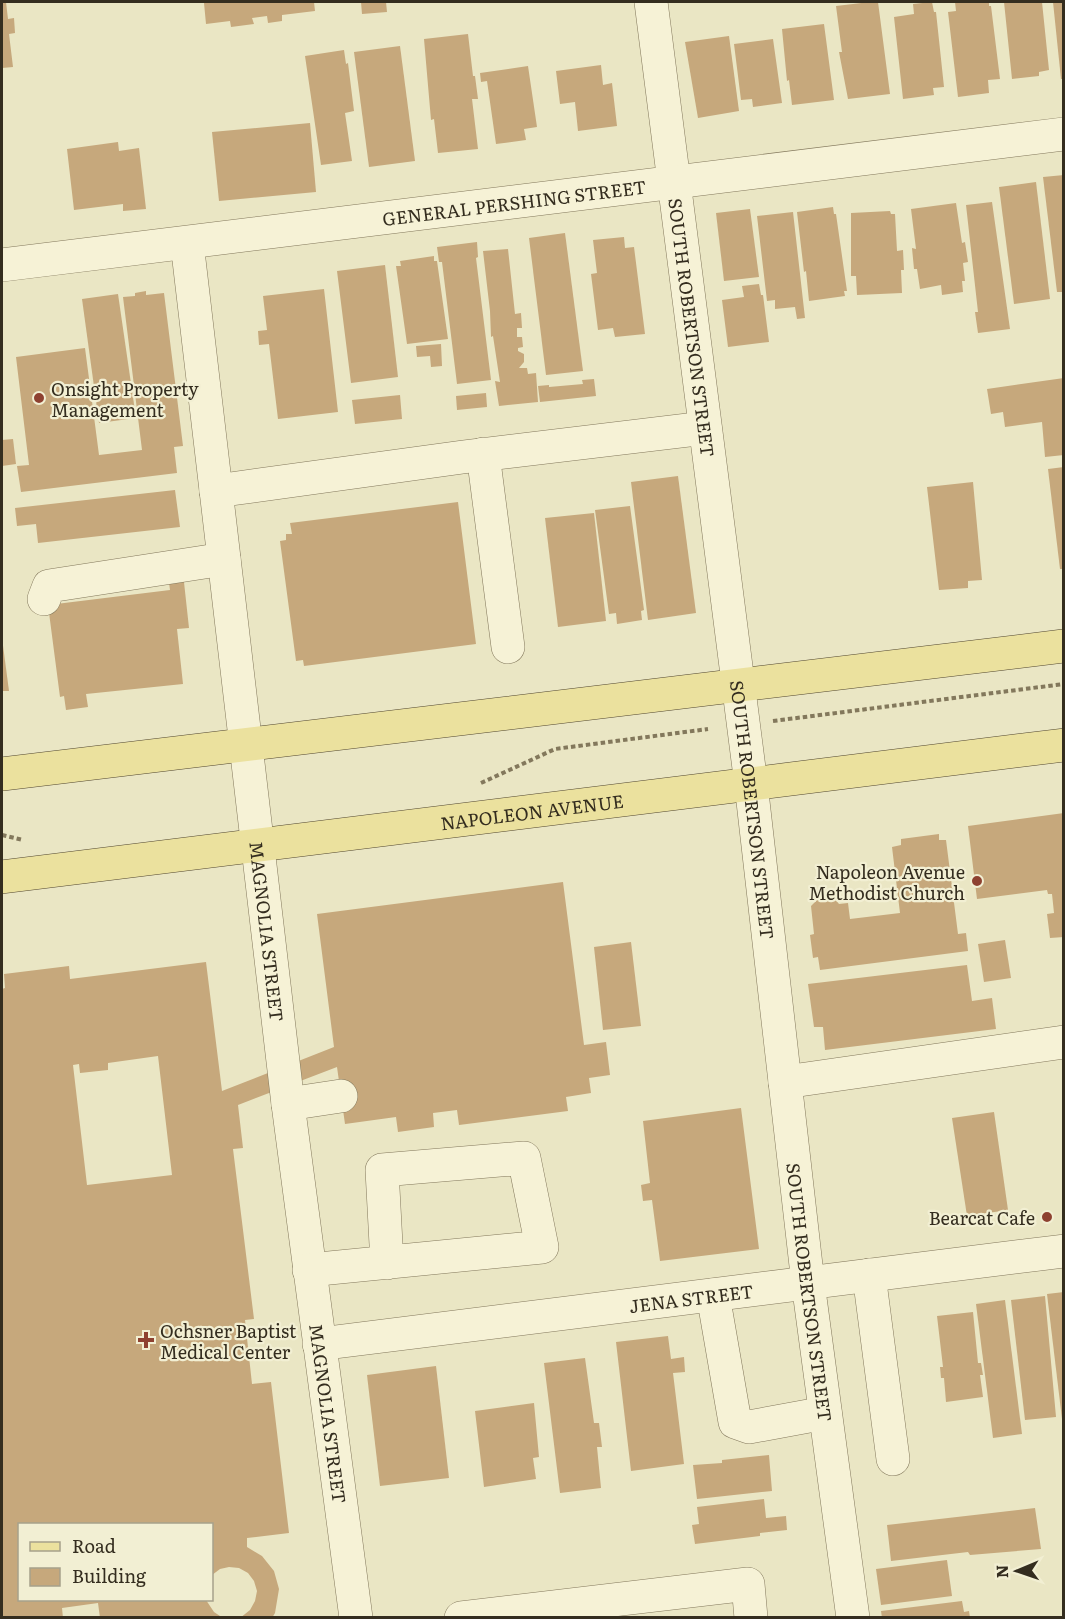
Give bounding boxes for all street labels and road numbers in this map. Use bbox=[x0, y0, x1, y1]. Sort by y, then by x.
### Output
street label: GENERAL PERSHING STREET bbox=[381, 172, 648, 231]
street label: SOUTH ROBERTSON STREET bbox=[663, 196, 723, 458]
street label: SOUTH ROBERTSON STREET bbox=[724, 678, 782, 940]
street label: NAPOLEON AVENUE bbox=[439, 786, 625, 836]
street label: MAGNOLIA STREET bbox=[244, 840, 292, 1023]
street label: SOUTH ROBERTSON STREET bbox=[781, 1161, 840, 1423]
street label: JENA STREET bbox=[627, 1276, 755, 1319]
street label: MAGNOLIA STREET bbox=[304, 1322, 354, 1505]

